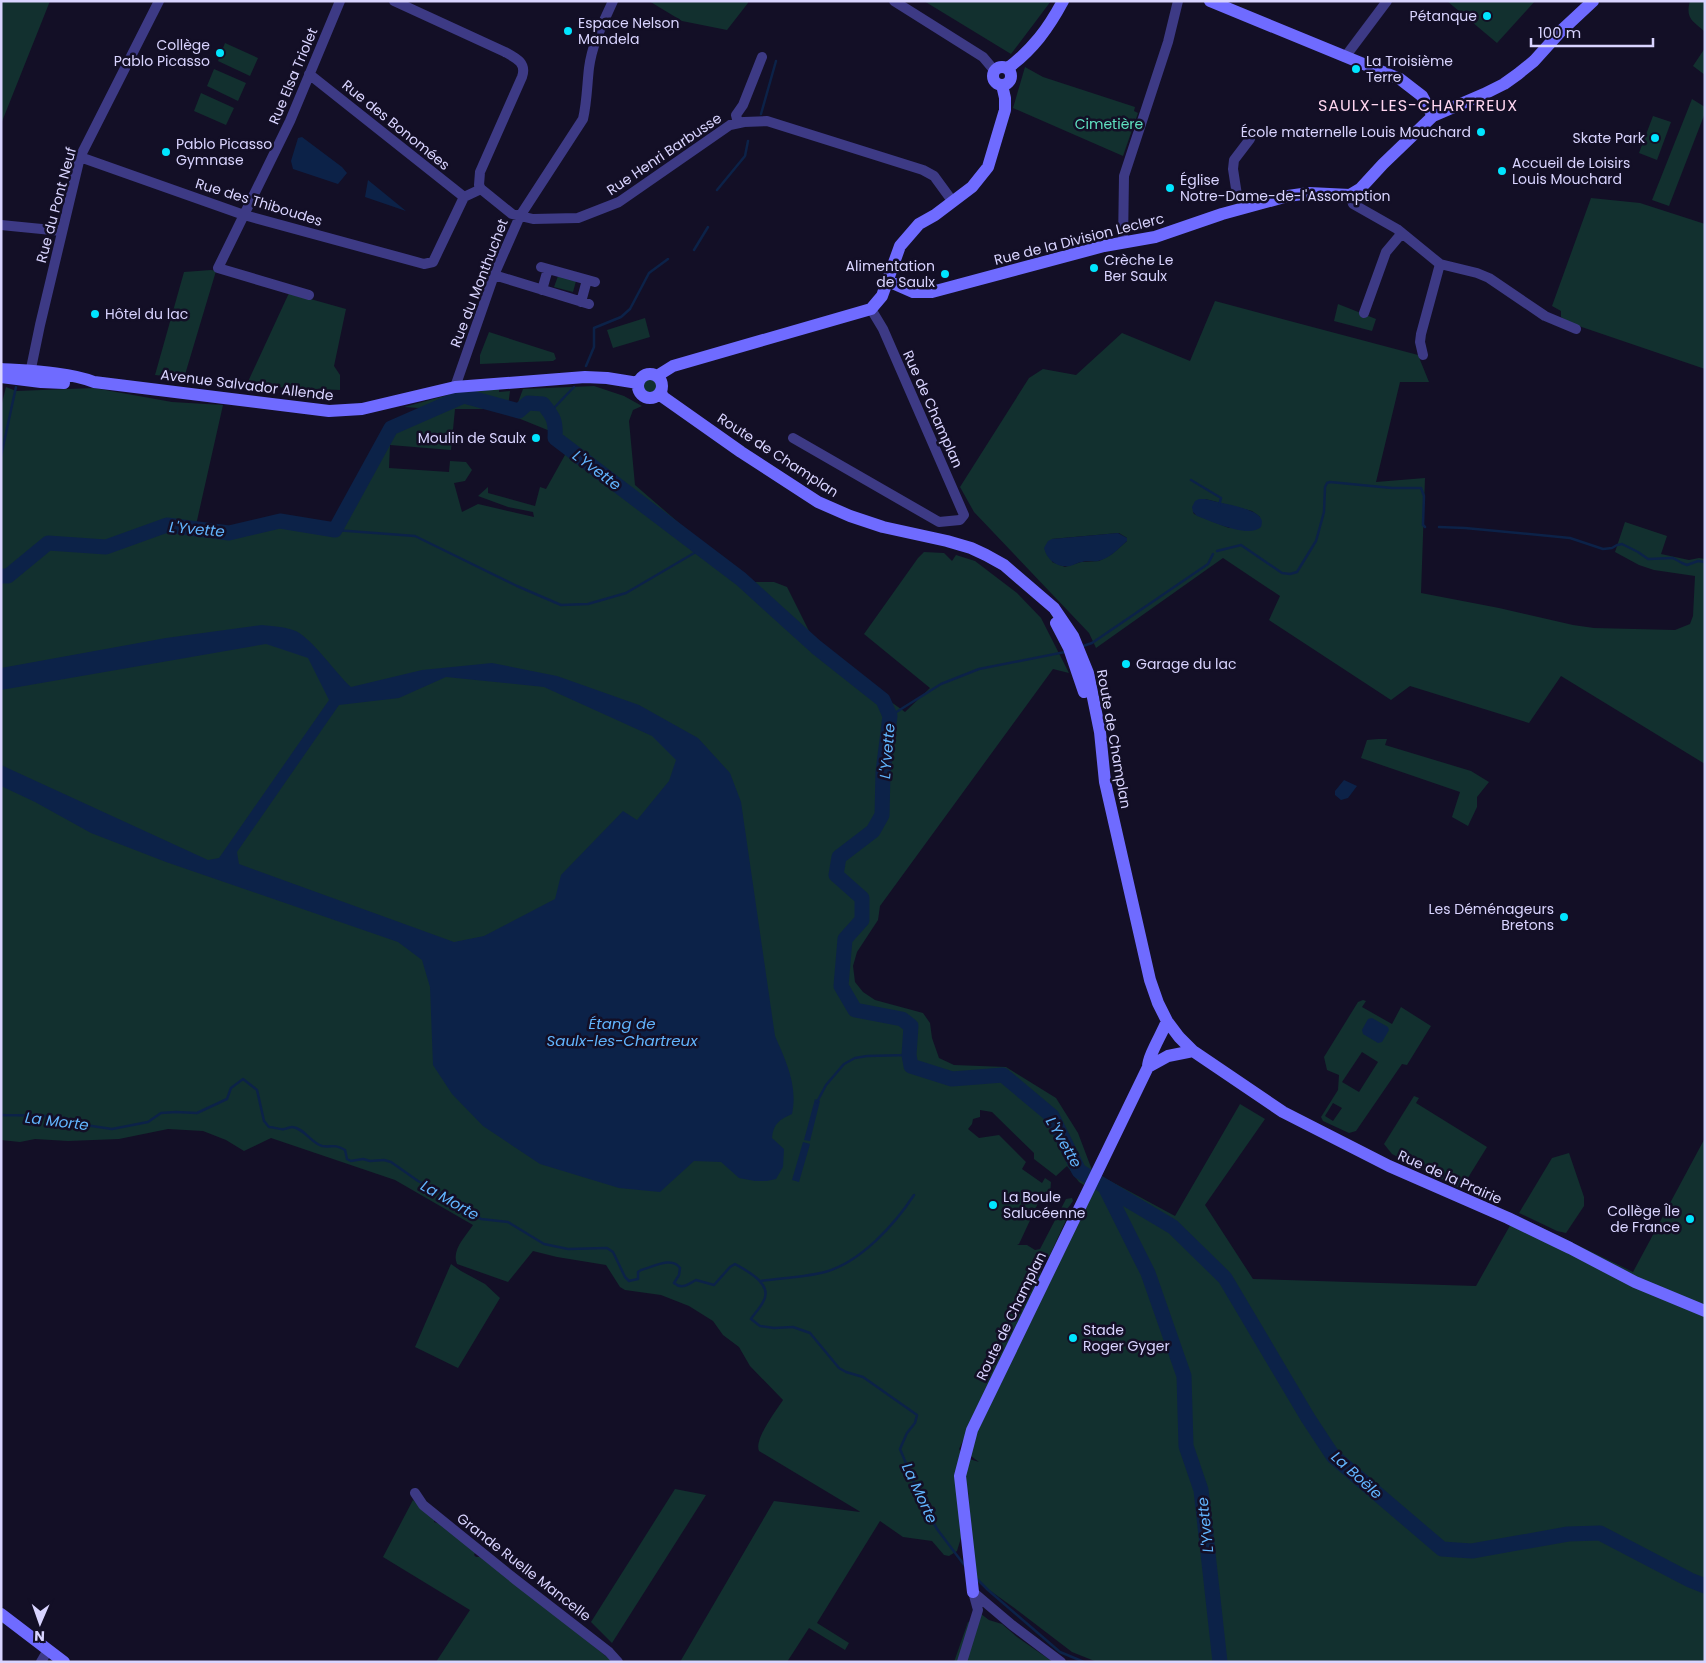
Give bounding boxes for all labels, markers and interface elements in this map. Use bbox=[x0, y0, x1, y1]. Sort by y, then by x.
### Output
place label: Pétanque bbox=[1410, 6, 1477, 26]
marker: Pétanque bbox=[1481, 10, 1493, 22]
place label: Espace Nelson Mandela bbox=[578, 13, 680, 49]
scale bar bbox=[1531, 15, 1654, 47]
text: 100 m bbox=[1538, 22, 1581, 43]
street label: Rue Elsa Triolet bbox=[264, 24, 322, 128]
marker: Espace Nelson Mandela bbox=[562, 25, 574, 37]
place label: Collège Pablo Picasso bbox=[114, 35, 210, 71]
marker: Collège Pablo Picasso bbox=[214, 47, 226, 59]
place label: La Troisième Terre bbox=[1366, 51, 1453, 87]
marker: La Troisième Terre bbox=[1350, 63, 1362, 75]
street label: Rue des Bonomées bbox=[338, 75, 454, 175]
district label: SAULX-LES-CHARTREUX bbox=[1318, 94, 1518, 117]
street label: Rue Henri Barbusse bbox=[603, 108, 726, 200]
park label: Cimetière bbox=[1075, 114, 1144, 134]
place label: École maternelle Louis Mouchard bbox=[1241, 122, 1471, 142]
marker: École maternelle Louis Mouchard bbox=[1475, 126, 1487, 138]
place label: Skate Park bbox=[1573, 128, 1646, 148]
marker: Skate Park bbox=[1649, 132, 1661, 144]
place label: Pablo Picasso Gymnase bbox=[176, 134, 272, 170]
street label: Rue du Pont Neuf bbox=[31, 145, 81, 265]
marker: Pablo Picasso Gymnase bbox=[160, 146, 172, 158]
place label: Accueil de Loisirs Louis Mouchard bbox=[1512, 153, 1630, 189]
marker: Accueil de Loisirs Louis Mouchard bbox=[1496, 165, 1508, 177]
place label: Église Notre-Dame-de-l'Assomption bbox=[1180, 170, 1391, 206]
street label: Rue des Thiboudes bbox=[193, 173, 325, 231]
marker: Église Notre-Dame-de-l'Assomption bbox=[1164, 182, 1176, 194]
street label: Rue de la Division Leclerc bbox=[992, 208, 1166, 270]
street label: Rue du Monthuchet bbox=[445, 216, 513, 350]
place label: Crèche Le Ber Saulx bbox=[1104, 250, 1174, 286]
place label: Alimentation de Saulx bbox=[846, 256, 935, 292]
marker: Crèche Le Ber Saulx bbox=[1088, 262, 1100, 274]
marker: Alimentation de Saulx bbox=[939, 268, 951, 280]
place label: Hôtel du lac bbox=[105, 304, 188, 324]
marker: Hôtel du lac bbox=[89, 308, 101, 320]
street label: Rue de Champlan bbox=[898, 347, 968, 471]
street label: Avenue Salvador Allende bbox=[159, 364, 335, 406]
street label: Route de Champlan bbox=[714, 408, 842, 502]
place label: Moulin de Saulx bbox=[418, 428, 526, 448]
marker: Moulin de Saulx bbox=[530, 432, 542, 444]
water label: L'Yvette bbox=[568, 445, 626, 495]
water label: L'Yvette bbox=[168, 516, 226, 542]
place label: Garage du lac bbox=[1136, 654, 1237, 674]
marker: Garage du lac bbox=[1120, 658, 1132, 670]
street label: Route de Champlan bbox=[1092, 668, 1136, 810]
water label: L'Yvette bbox=[874, 722, 900, 780]
place label: Les Déménageurs Bretons bbox=[1428, 899, 1554, 935]
marker: Les Déménageurs Bretons bbox=[1558, 911, 1570, 923]
water label: Étang de Saulx-les-Chartreux bbox=[547, 1013, 698, 1051]
water label: La Morte bbox=[24, 1107, 90, 1135]
water label: L'Yvette bbox=[1041, 1113, 1087, 1171]
street label: Rue de la Prairie bbox=[1395, 1145, 1506, 1209]
water label: La Morte bbox=[417, 1175, 483, 1225]
place label: La Boule Salucéenne bbox=[1003, 1187, 1086, 1223]
marker: La Boule Salucéenne bbox=[987, 1199, 999, 1211]
place label: Collège Île de France bbox=[1607, 1201, 1680, 1237]
marker: Collège Île de France bbox=[1684, 1213, 1696, 1225]
street label: Route de Champlan bbox=[971, 1248, 1051, 1384]
place label: Stade Roger Gyger bbox=[1083, 1320, 1170, 1356]
marker: Stade Roger Gyger bbox=[1067, 1332, 1079, 1344]
water label: La Boële bbox=[1327, 1446, 1387, 1504]
water label: La Morte bbox=[897, 1460, 943, 1526]
water label: L'Yvette bbox=[1192, 1496, 1218, 1554]
street label: Grande Ruelle Mancelle bbox=[453, 1508, 595, 1626]
north arrow bbox=[15, 1598, 65, 1648]
text: N bbox=[34, 1626, 45, 1646]

